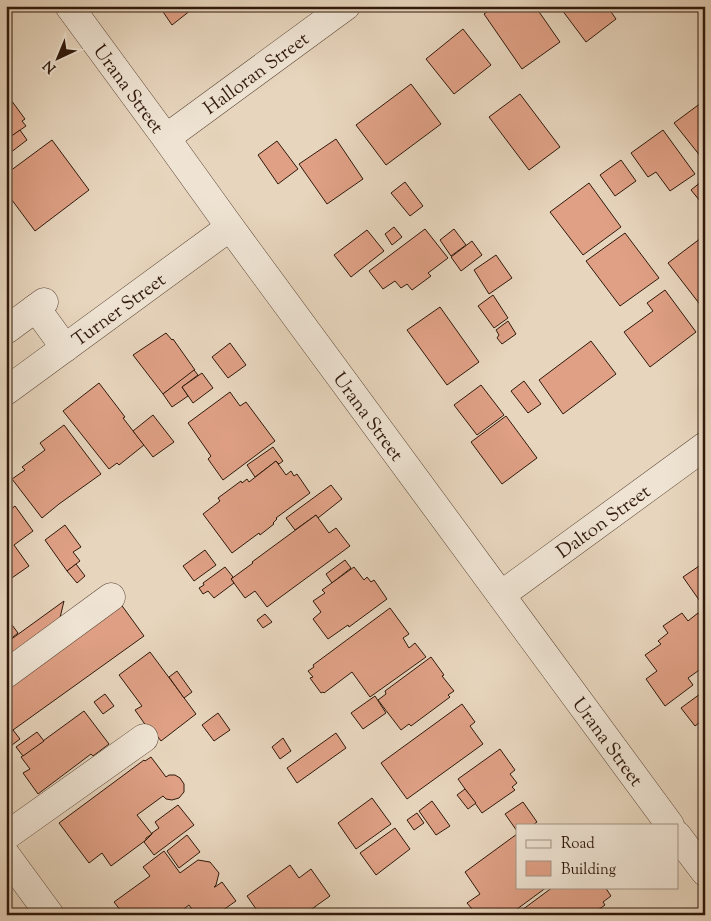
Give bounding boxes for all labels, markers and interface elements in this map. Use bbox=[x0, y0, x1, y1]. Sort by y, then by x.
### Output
street label: Halloran Street bbox=[199, 26, 316, 122]
north arrow bbox=[32, 32, 82, 82]
street label: Urana Street bbox=[86, 40, 170, 140]
text: N bbox=[39, 55, 61, 77]
street label: Turner Street bbox=[67, 267, 172, 354]
street label: Urana Street bbox=[325, 367, 409, 468]
street label: Dalton Street bbox=[552, 479, 657, 566]
street label: Urana Street bbox=[565, 693, 649, 793]
legend bbox=[516, 824, 678, 888]
text: Road bbox=[561, 834, 595, 855]
text: Building bbox=[561, 860, 616, 881]

